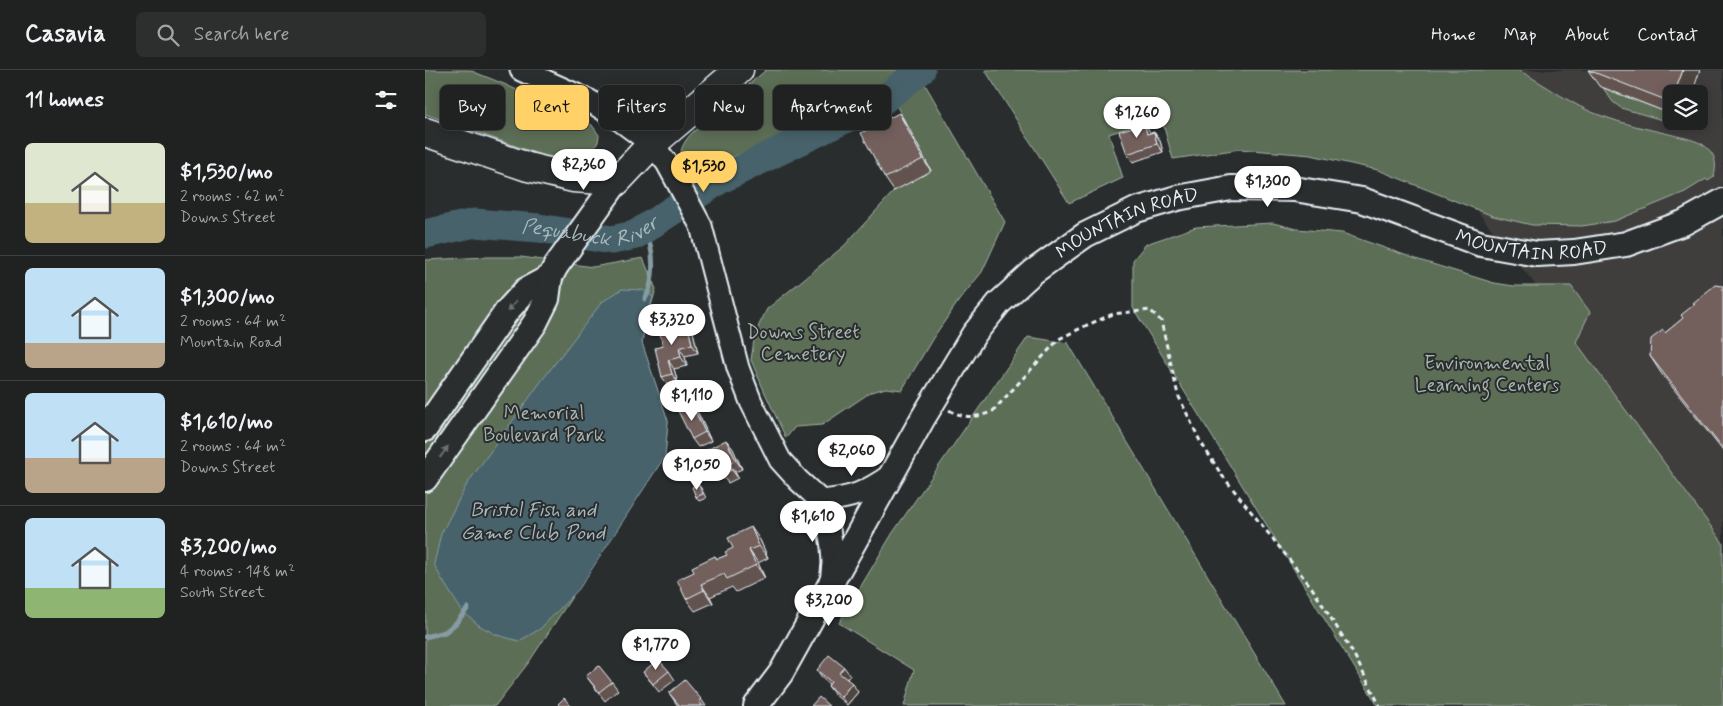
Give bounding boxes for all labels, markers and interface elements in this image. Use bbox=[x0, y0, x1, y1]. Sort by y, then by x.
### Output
search box bbox=[136, 12, 486, 57]
text: Casavia bbox=[25, 19, 106, 50]
icon: search bbox=[154, 21, 182, 49]
text: Search here bbox=[194, 22, 289, 47]
text: Home bbox=[1431, 23, 1476, 47]
text: Map bbox=[1504, 23, 1537, 47]
text: About bbox=[1565, 23, 1609, 47]
text: Contact bbox=[1637, 23, 1698, 47]
chip: Buy bbox=[440, 85, 505, 130]
chip: Rent bbox=[515, 85, 589, 130]
chip: Filters bbox=[599, 85, 685, 130]
chip: New bbox=[695, 85, 763, 130]
chip: Apartment bbox=[773, 85, 891, 130]
map controls bbox=[1663, 85, 1708, 130]
button: layers bbox=[1663, 85, 1708, 130]
text: 11 homes bbox=[25, 86, 104, 114]
icon: filters bbox=[372, 86, 400, 114]
pin: $1,260 bbox=[1096, 97, 1178, 139]
text: $1,260 bbox=[1115, 102, 1159, 123]
pin: $2,360 bbox=[543, 148, 625, 191]
pin: $1,530 bbox=[663, 150, 745, 193]
text: $2,360 bbox=[562, 154, 606, 175]
text: $1,530 bbox=[682, 156, 726, 177]
text: $1,530/mo bbox=[180, 158, 273, 186]
icon: home bbox=[65, 163, 125, 223]
pin: $1,300 bbox=[1227, 166, 1309, 208]
text: $1,300 bbox=[1245, 171, 1291, 192]
street label: MOUNTAIN ROAD bbox=[1051, 182, 1200, 264]
text: 2 rooms · 62 m² bbox=[180, 186, 285, 207]
text: Downs Street bbox=[180, 207, 275, 228]
water label: Pequabuck River bbox=[521, 208, 666, 254]
street label: MOUNTAIN ROAD bbox=[1452, 223, 1609, 267]
text: $1,300/mo bbox=[180, 283, 274, 311]
icon: home bbox=[65, 288, 125, 348]
one-way arrow bbox=[506, 300, 518, 312]
pin: $3,320 bbox=[631, 304, 713, 346]
text: $3,320 bbox=[649, 309, 695, 330]
text: 2 rooms · 64 m² bbox=[180, 311, 286, 332]
park label: Downs Street Cemetery bbox=[746, 320, 860, 367]
text: Mountain Road bbox=[180, 332, 282, 353]
park label: Environmental Learning Centers bbox=[1415, 351, 1560, 401]
pin: $1,110 bbox=[651, 380, 733, 422]
text: $1,110 bbox=[671, 385, 713, 406]
park label: Memorial Boulevard Park bbox=[483, 401, 605, 448]
text: $1,610/mo bbox=[180, 408, 273, 436]
icon: home bbox=[65, 413, 125, 473]
pin: $2,060 bbox=[811, 434, 893, 477]
text: 2 rooms · 64 m² bbox=[180, 436, 286, 457]
text: $2,060 bbox=[829, 440, 875, 461]
one-way arrow bbox=[439, 445, 449, 459]
pin: $1,050 bbox=[656, 448, 738, 491]
text: $1,050 bbox=[673, 454, 721, 475]
text: Downs Street bbox=[180, 457, 275, 478]
water label: Bristol Fish and Game Club Pond bbox=[461, 497, 607, 547]
pin: $1,610 bbox=[772, 500, 854, 543]
text: $1,610 bbox=[791, 506, 835, 527]
text: $3,200/mo bbox=[180, 533, 277, 561]
icon: home bbox=[65, 538, 125, 598]
text: 4 rooms · 148 m² bbox=[180, 561, 295, 582]
text: South Street bbox=[180, 582, 265, 603]
pin: $3,200 bbox=[788, 584, 870, 627]
text: $3,200 bbox=[805, 590, 853, 611]
pin: $1,770 bbox=[615, 628, 697, 671]
text: $1,770 bbox=[633, 634, 679, 655]

